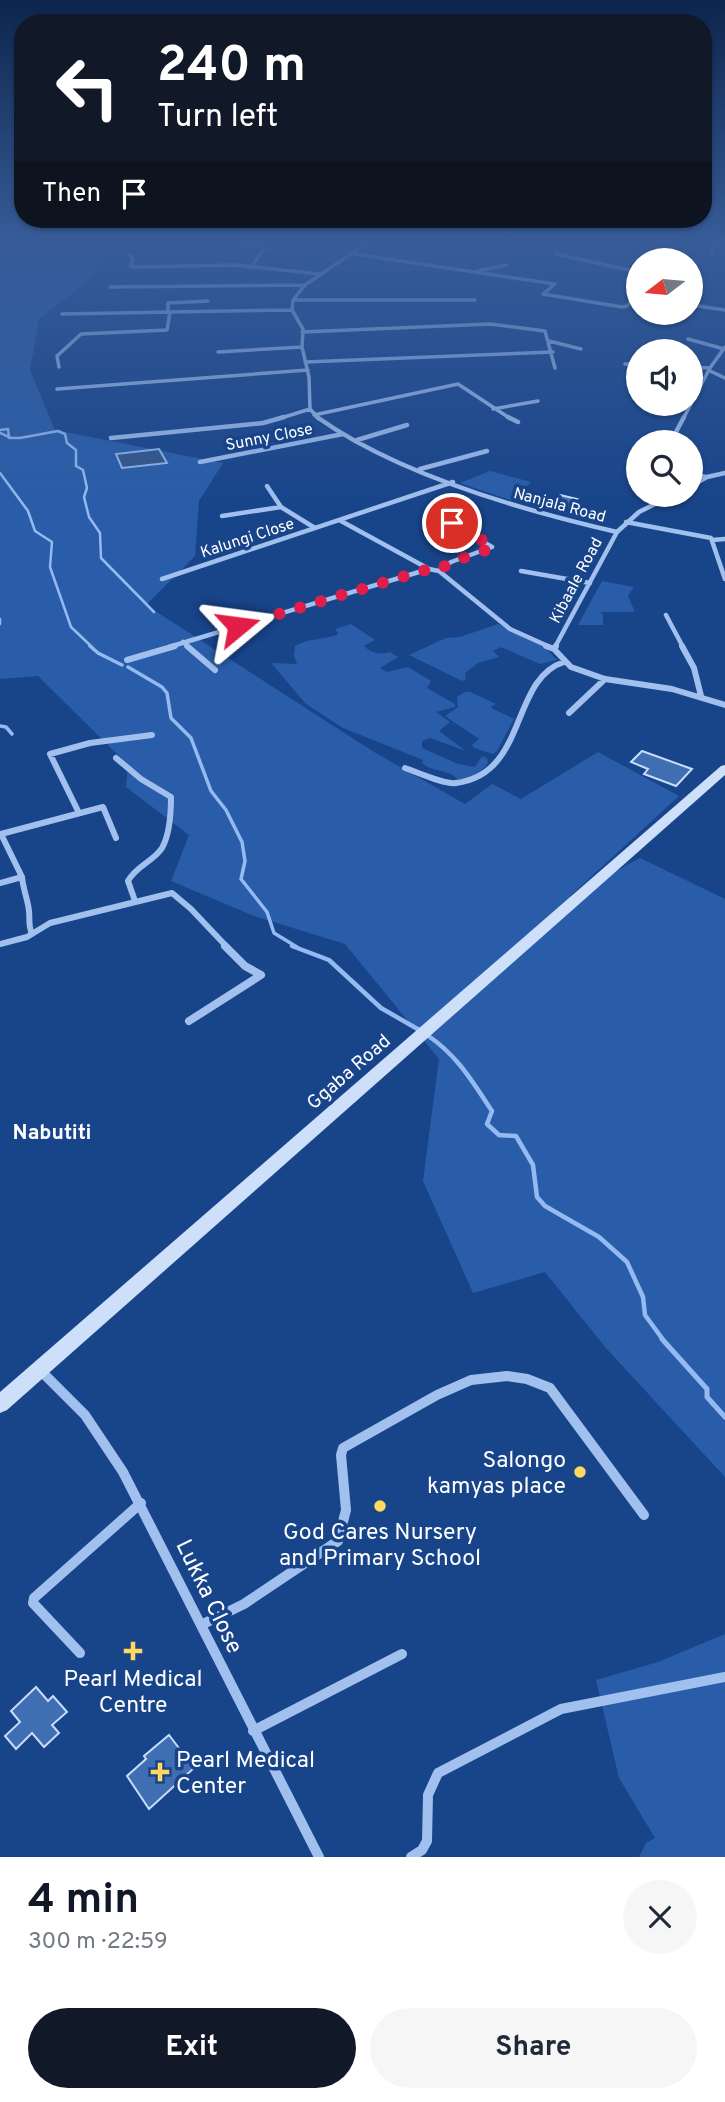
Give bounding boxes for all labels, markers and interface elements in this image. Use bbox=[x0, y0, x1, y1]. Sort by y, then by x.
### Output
text: 240 m bbox=[157, 37, 306, 99]
icon: left bbox=[42, 42, 133, 133]
text: Turn left bbox=[157, 98, 278, 138]
icon: arrive bbox=[115, 175, 153, 213]
text: Then bbox=[42, 178, 101, 211]
north arrow bbox=[626, 248, 704, 326]
map controls bbox=[626, 248, 703, 507]
button: sound bbox=[626, 339, 703, 416]
street label: Sunny Close bbox=[224, 420, 315, 456]
button: search bbox=[626, 430, 703, 507]
street label: Nanjala Road bbox=[511, 484, 608, 528]
pin bbox=[422, 493, 482, 553]
icon: arrive bbox=[433, 504, 471, 542]
street label: Kalungi Close bbox=[198, 514, 297, 563]
street label: Kibaale Road bbox=[546, 535, 608, 627]
position arrow bbox=[201, 589, 275, 663]
street label: Ggaba Road bbox=[302, 1030, 396, 1115]
district label: Nabutiti bbox=[13, 1120, 91, 1147]
place label: Salongo kamyas place bbox=[427, 1447, 566, 1502]
marker: Salongo kamyas place bbox=[572, 1464, 588, 1480]
marker: God Cares Nursery and Primary School bbox=[372, 1498, 388, 1514]
place label: God Cares Nursery and Primary School bbox=[279, 1519, 481, 1574]
street label: Lukka Close bbox=[168, 1535, 248, 1659]
marker: Pearl Medical Centre bbox=[123, 1641, 143, 1661]
place label: Pearl Medical Centre bbox=[64, 1666, 202, 1721]
place label: Pearl Medical Center bbox=[176, 1747, 315, 1802]
marker: Pearl Medical Center bbox=[150, 1762, 170, 1782]
text: 4 min bbox=[28, 1875, 139, 1928]
button: close bbox=[623, 1880, 697, 1954]
text: 300 m · 22:59 bbox=[28, 1928, 168, 1957]
button: Exit bbox=[28, 2008, 356, 2088]
button: Share bbox=[370, 2008, 697, 2088]

